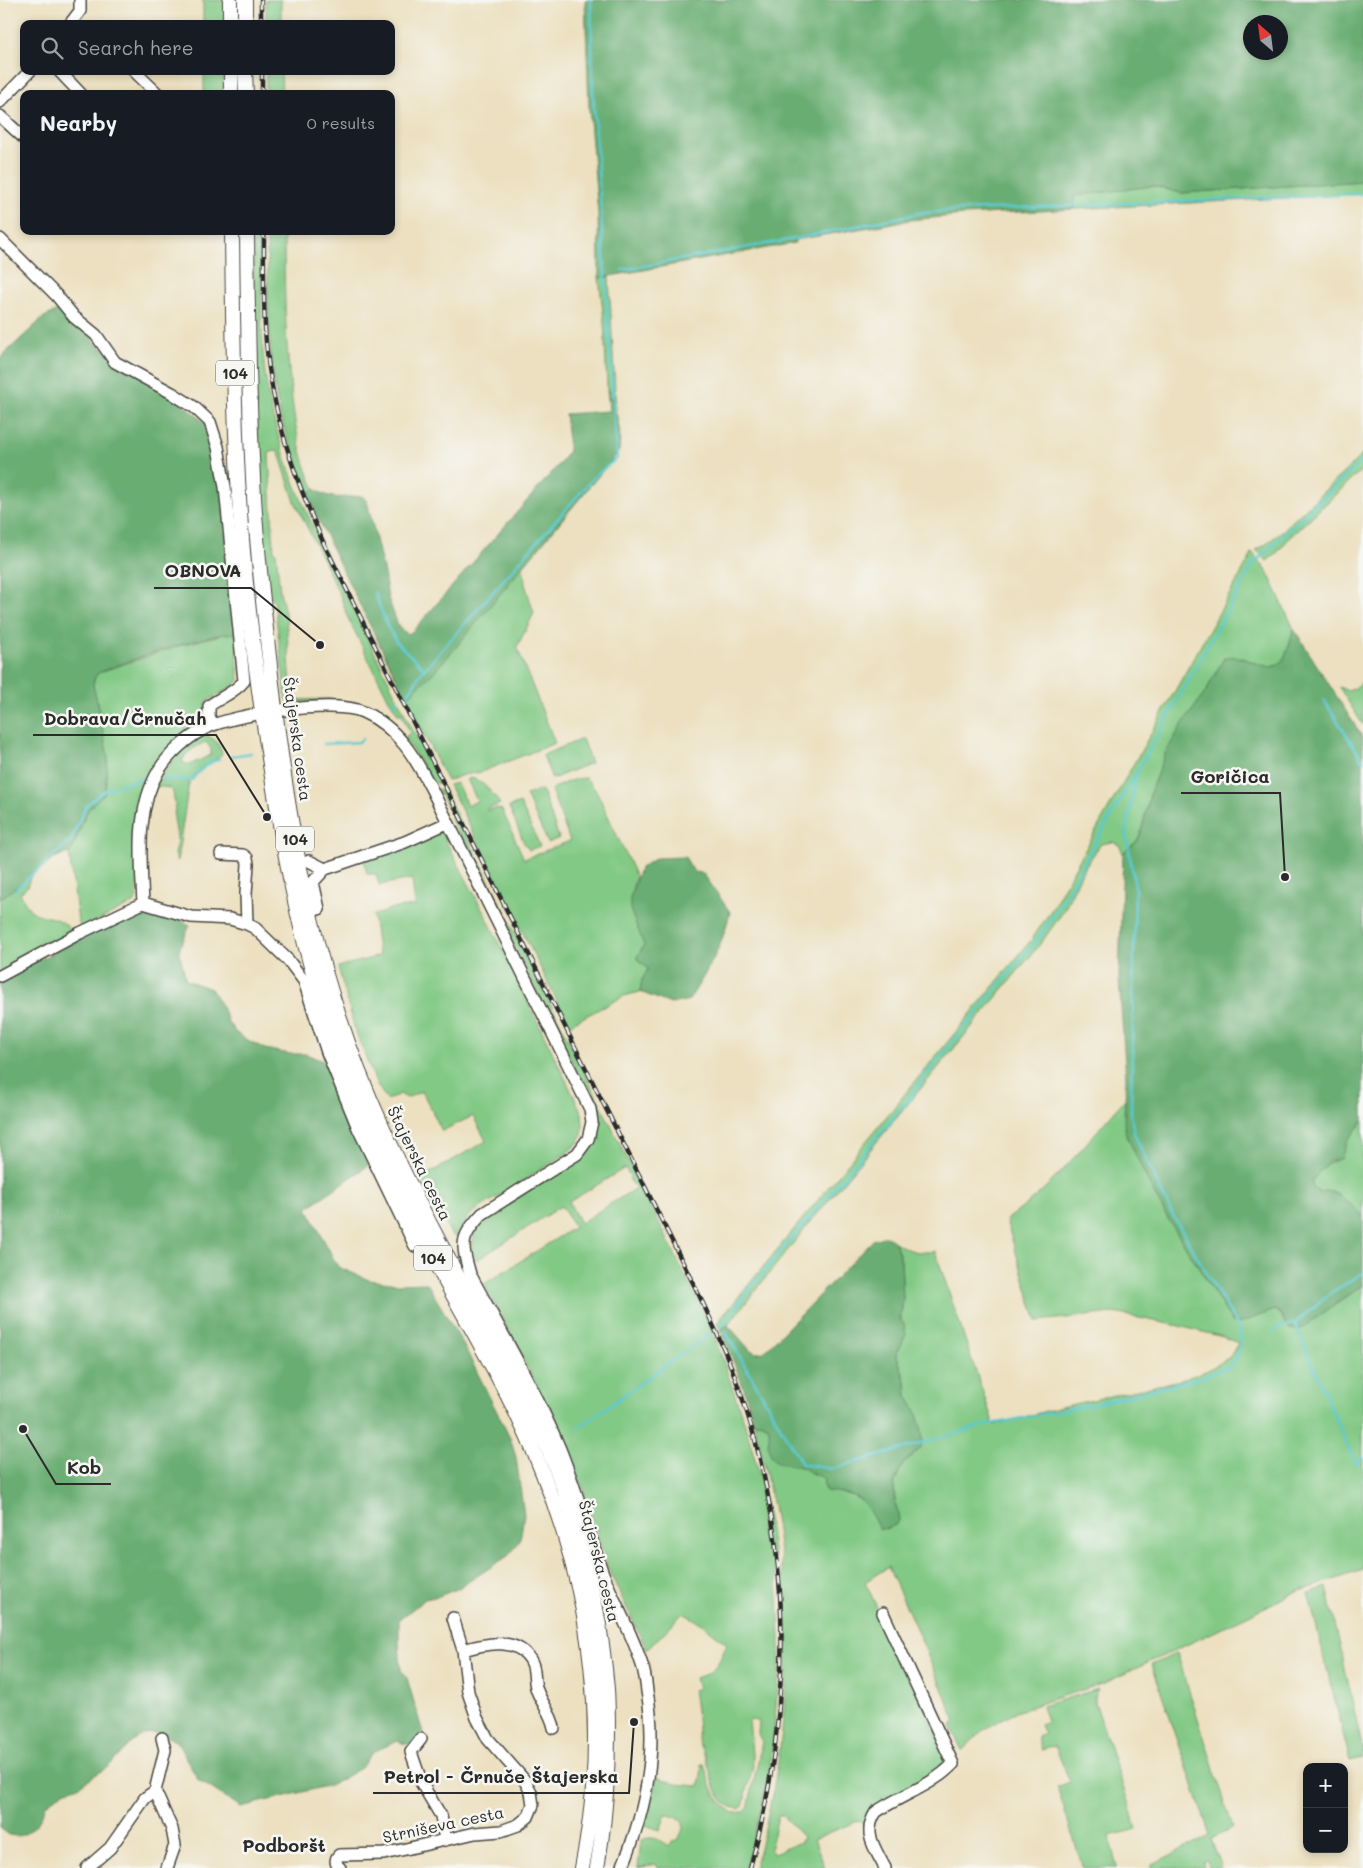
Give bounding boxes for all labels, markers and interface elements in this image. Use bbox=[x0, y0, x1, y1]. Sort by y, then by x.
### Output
north arrow bbox=[1243, 15, 1288, 60]
search box bbox=[20, 20, 395, 75]
icon: search bbox=[38, 34, 66, 62]
text: Search here bbox=[78, 35, 194, 60]
text: Nearby bbox=[40, 109, 117, 136]
text: 0 results bbox=[307, 112, 375, 133]
road number: 104 bbox=[216, 360, 254, 386]
callout: OBNOVA bbox=[154, 555, 251, 588]
text: OBNOVA bbox=[165, 558, 241, 582]
street label: Štajerska cesta bbox=[279, 676, 317, 802]
callout: Dobrava/Črnučah bbox=[33, 702, 216, 735]
text: Dobrava/Črnučah bbox=[44, 706, 206, 730]
callout: Goričica bbox=[1181, 760, 1280, 793]
text: Goričica bbox=[1191, 764, 1269, 788]
road number: 104 bbox=[276, 826, 314, 852]
street label: Štajerska cesta bbox=[383, 1102, 457, 1224]
road number: 104 bbox=[414, 1246, 452, 1270]
callout: Kob bbox=[56, 1451, 111, 1484]
text: Kob bbox=[67, 1455, 101, 1479]
street label: Štajerska cesta bbox=[575, 1498, 625, 1624]
callout: Petrol - Črnuče Štajerska bbox=[373, 1760, 629, 1793]
map controls bbox=[1303, 1763, 1348, 1853]
button: + bbox=[1303, 1763, 1348, 1808]
text: Petrol - Črnuče Štajerska bbox=[383, 1764, 619, 1788]
street label: Strniševa cesta bbox=[380, 1801, 506, 1847]
button: − bbox=[1303, 1808, 1348, 1853]
district label: Podboršt bbox=[242, 1833, 326, 1857]

